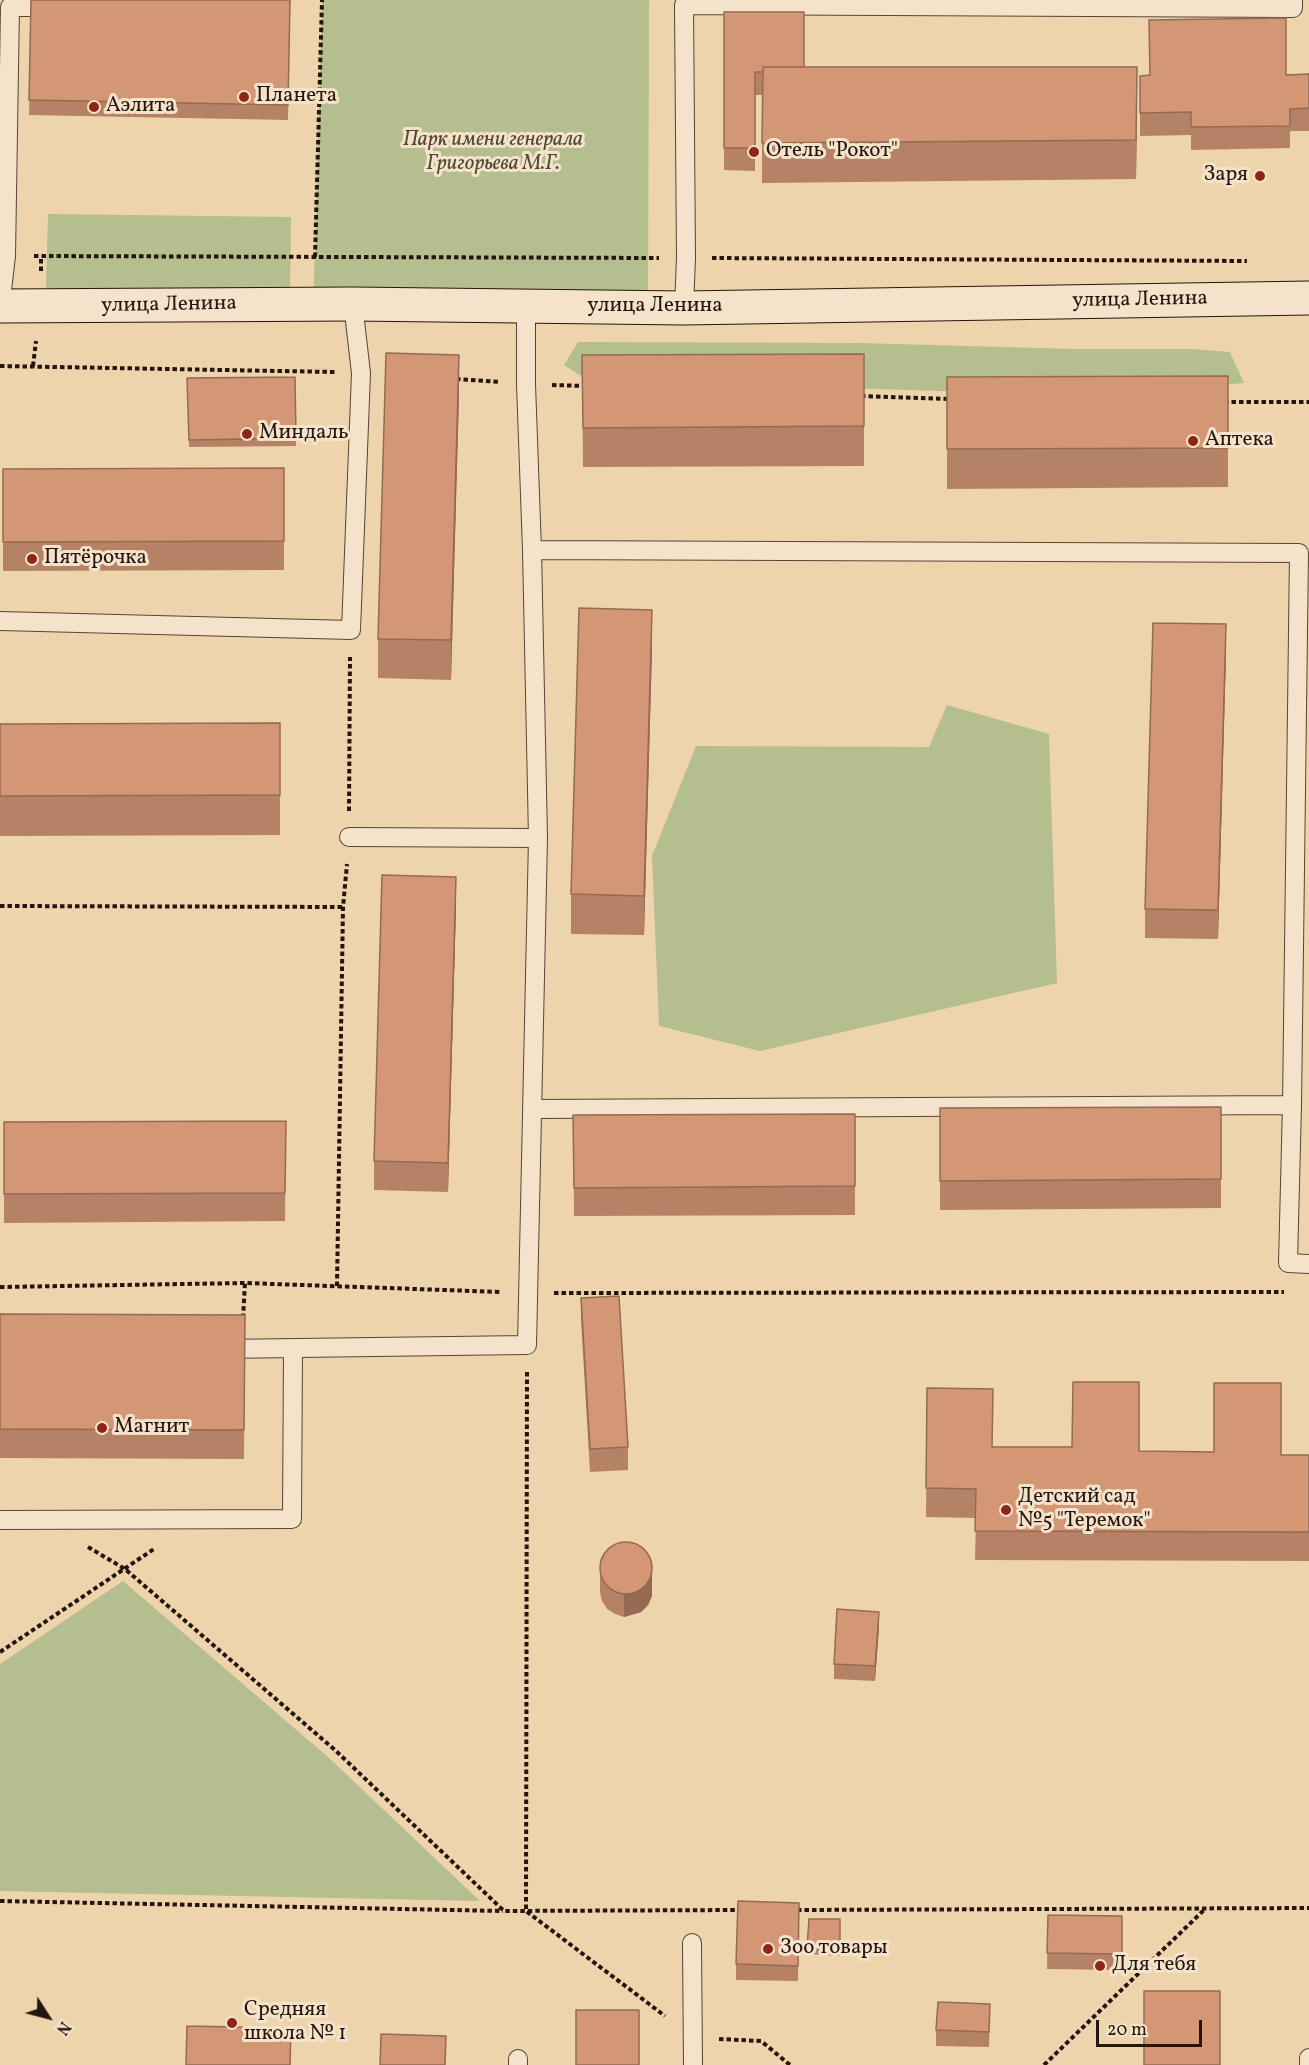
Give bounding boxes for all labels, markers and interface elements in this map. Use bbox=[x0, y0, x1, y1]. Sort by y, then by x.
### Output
place label: Планета bbox=[256, 84, 337, 110]
marker: Планета bbox=[237, 90, 251, 104]
place label: Аэлита bbox=[106, 94, 175, 120]
marker: Аэлита bbox=[87, 100, 101, 114]
park label: Парк имени генерала Григорьева М.Г. bbox=[403, 128, 583, 178]
place label: Отель "Рокот" bbox=[766, 139, 898, 165]
marker: Отель "Рокот" bbox=[747, 145, 761, 159]
place label: Заря bbox=[1203, 163, 1248, 189]
marker: Заря bbox=[1253, 169, 1267, 183]
street label: улица Ленина bbox=[1072, 287, 1208, 315]
street label: улица Ленина bbox=[101, 292, 237, 320]
street label: улица Ленина bbox=[587, 294, 723, 320]
place label: Миндаль bbox=[259, 421, 349, 447]
marker: Миндаль bbox=[240, 427, 254, 441]
place label: Аптека bbox=[1205, 428, 1274, 454]
marker: Аптека bbox=[1186, 434, 1200, 448]
place label: Пятёрочка bbox=[44, 546, 147, 572]
marker: Пятёрочка bbox=[25, 552, 39, 566]
place label: Магнит bbox=[114, 1415, 189, 1441]
marker: Магнит bbox=[95, 1421, 109, 1435]
place label: Детский сад №5 "Теремок" bbox=[1018, 1485, 1151, 1535]
marker: Детский сад №5 "Теремок" bbox=[999, 1503, 1013, 1517]
place label: Зоо товары bbox=[780, 1936, 888, 1962]
marker: Зоо товары bbox=[761, 1942, 775, 1956]
place label: Для тебя bbox=[1112, 1953, 1196, 1979]
marker: Для тебя bbox=[1093, 1959, 1107, 1973]
north arrow bbox=[18, 1987, 78, 2047]
place label: Средняя школа № 1 bbox=[244, 1998, 346, 2048]
scale bar bbox=[1099, 2008, 1206, 2046]
text: N bbox=[50, 2016, 75, 2039]
marker: Средняя школа № 1 bbox=[225, 2016, 239, 2030]
text: 20 m bbox=[1107, 2018, 1147, 2043]

